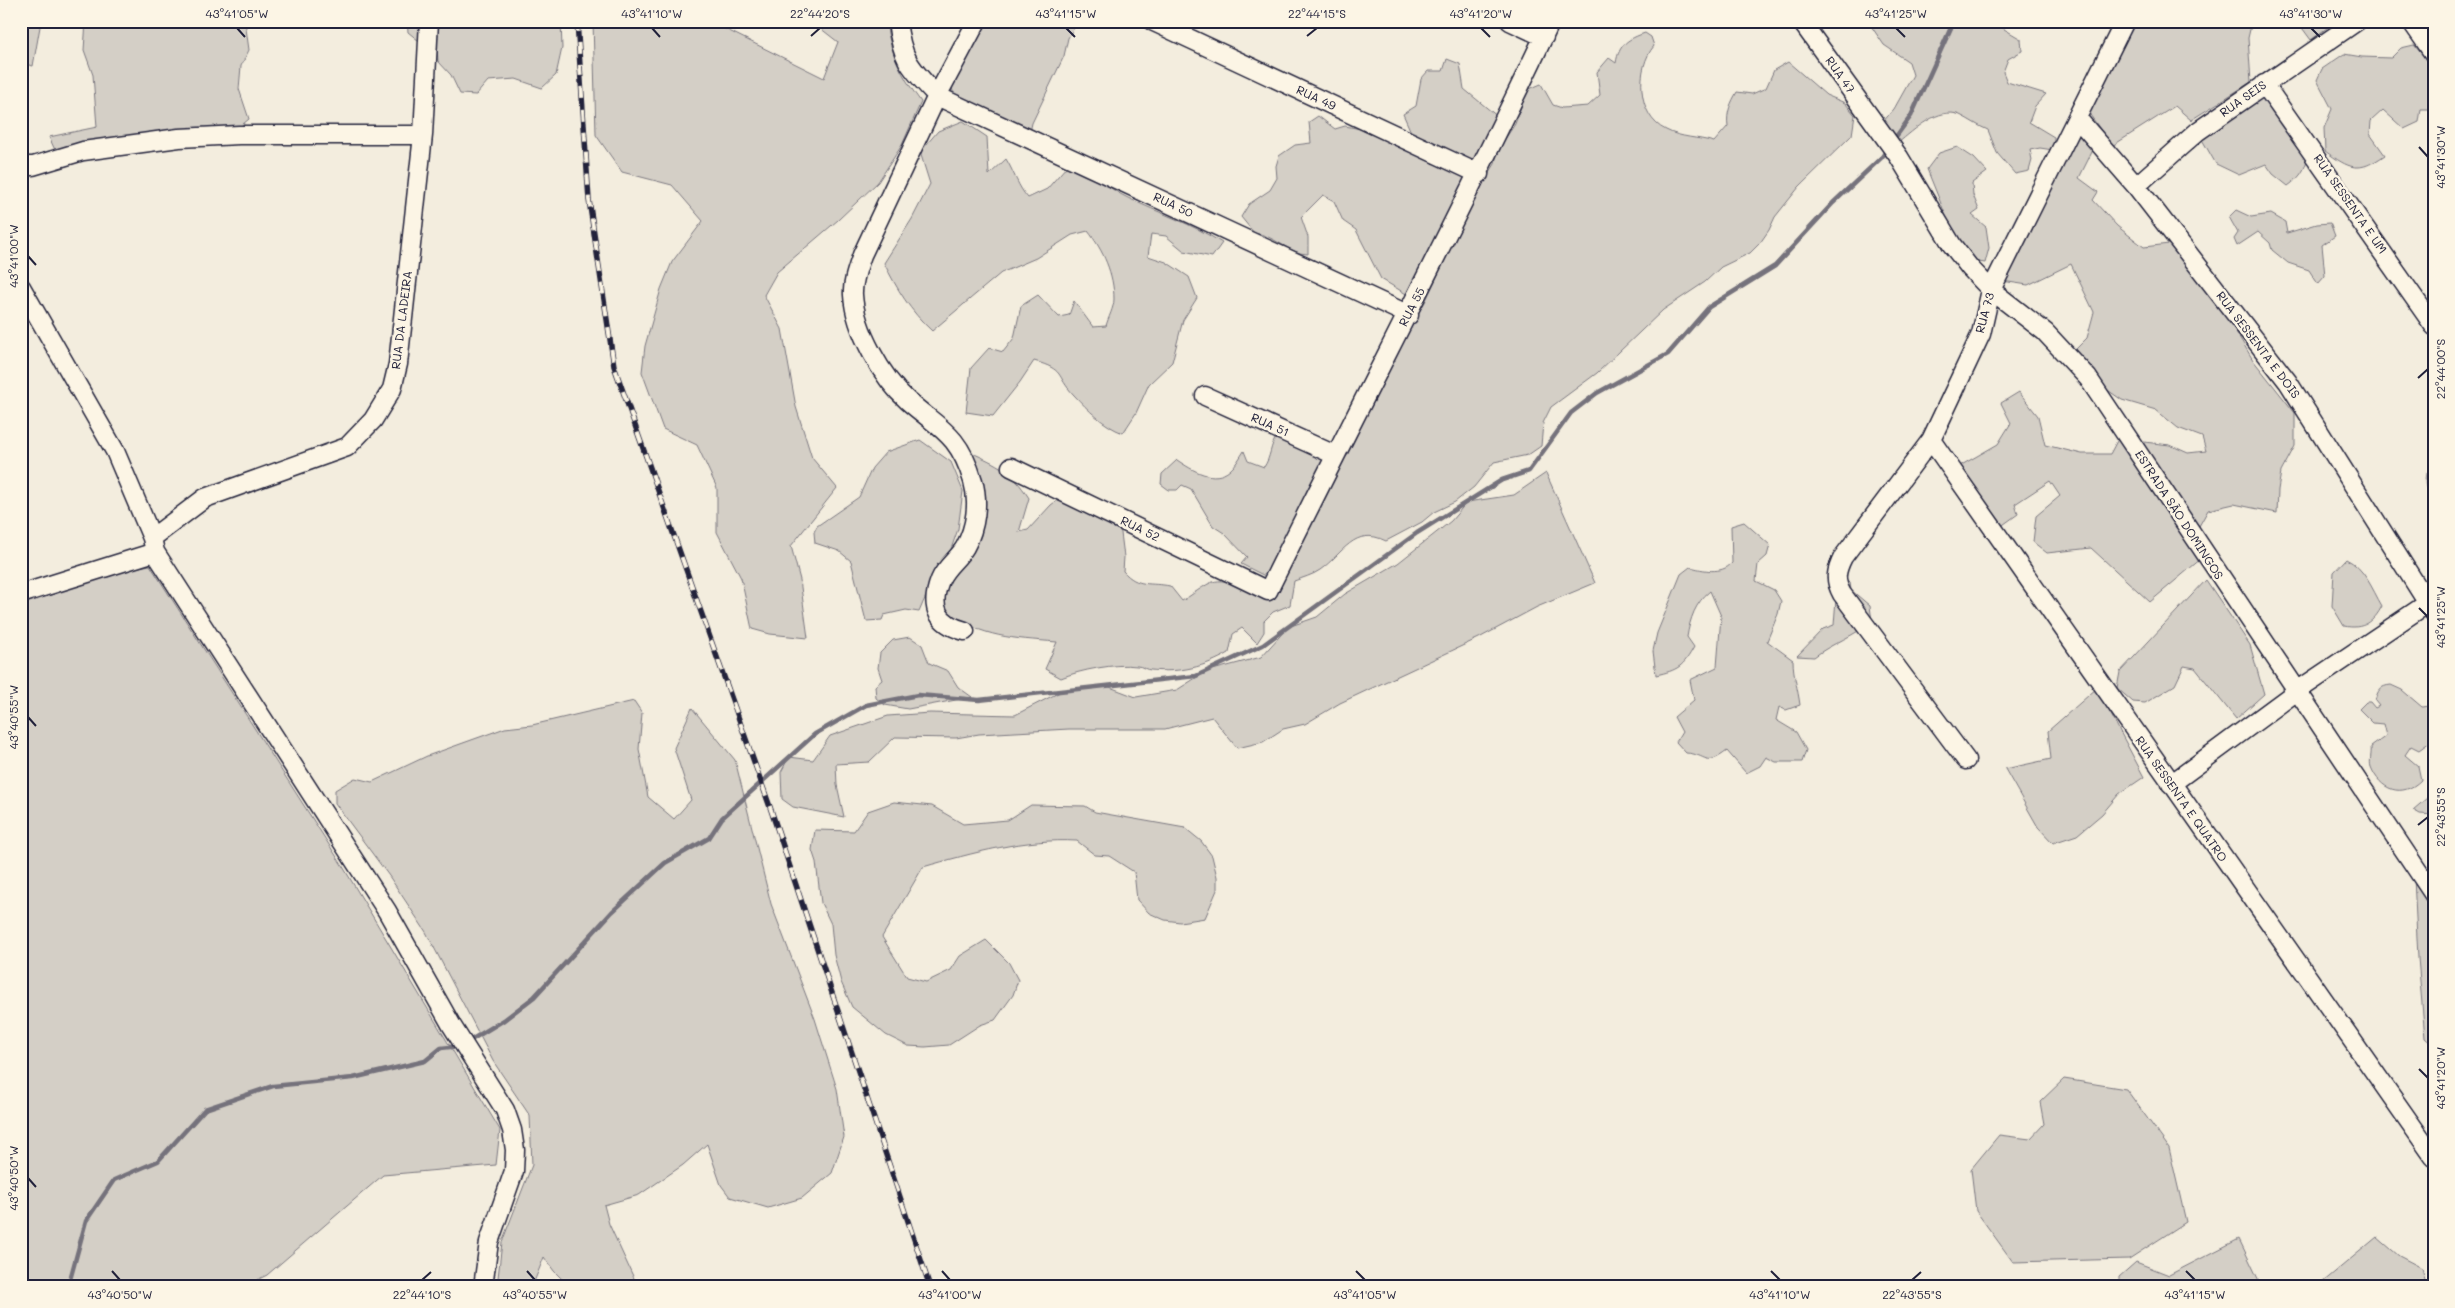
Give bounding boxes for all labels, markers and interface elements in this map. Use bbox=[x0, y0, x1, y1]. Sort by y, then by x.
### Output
text: 43°41'05"W bbox=[206, 5, 268, 21]
text: 43°41'10"W bbox=[621, 5, 683, 21]
text: 22°44'20"S bbox=[790, 5, 850, 21]
text: 43°41'15"W bbox=[1036, 5, 1096, 21]
text: 22°44'15"S bbox=[1288, 5, 1346, 21]
text: 43°41'20"W bbox=[1450, 5, 1512, 21]
text: 43°41'25"W bbox=[1865, 5, 1927, 21]
text: 43°41'30"W bbox=[2280, 5, 2342, 21]
street label: RUA 47 bbox=[1822, 53, 1859, 96]
street label: RUA SEIS bbox=[2216, 76, 2269, 120]
street label: RUA 49 bbox=[1294, 81, 1339, 113]
text: 43°41'30"W bbox=[2432, 126, 2448, 188]
street label: RUA SESSENTA E UM bbox=[2310, 151, 2391, 256]
street label: RUA 50 bbox=[1151, 188, 1196, 221]
text: 43°41'00"W bbox=[5, 224, 21, 288]
street label: RUA DA LADEIRA bbox=[387, 270, 415, 370]
street label: RUA 55 bbox=[1394, 284, 1428, 329]
street label: RUA SESSENTA E DOIS bbox=[2213, 288, 2304, 401]
street label: RUA 73 bbox=[1971, 291, 1997, 335]
text: 22°44'00"S bbox=[2432, 338, 2448, 399]
street label: RUA 51 bbox=[1249, 409, 1292, 440]
street label: ESTRADA SÃO DOMINGOS bbox=[2132, 447, 2228, 582]
street label: RUA 52 bbox=[1118, 512, 1163, 544]
text: 43°41'25"W bbox=[2432, 586, 2448, 648]
text: 43°40'55"W bbox=[5, 685, 21, 749]
street label: RUA SESSENTA E QUATRO bbox=[2132, 732, 2231, 864]
text: 22°43'55"S bbox=[2432, 787, 2448, 847]
text: 43°41'20"W bbox=[2432, 1047, 2448, 1109]
text: 43°40'50"W bbox=[5, 1146, 21, 1210]
text: 43°40'50"W bbox=[88, 1286, 152, 1302]
text: 22°44'10"S bbox=[393, 1286, 451, 1302]
text: 43°40'55"W bbox=[503, 1286, 567, 1302]
text: 43°41'00"W bbox=[918, 1286, 982, 1302]
text: 43°41'05"W bbox=[1334, 1286, 1396, 1302]
text: 43°41'10"W bbox=[1749, 1286, 1811, 1302]
text: 22°43'55"S bbox=[1882, 1286, 1942, 1302]
text: 43°41'15"W bbox=[2165, 1286, 2225, 1302]

